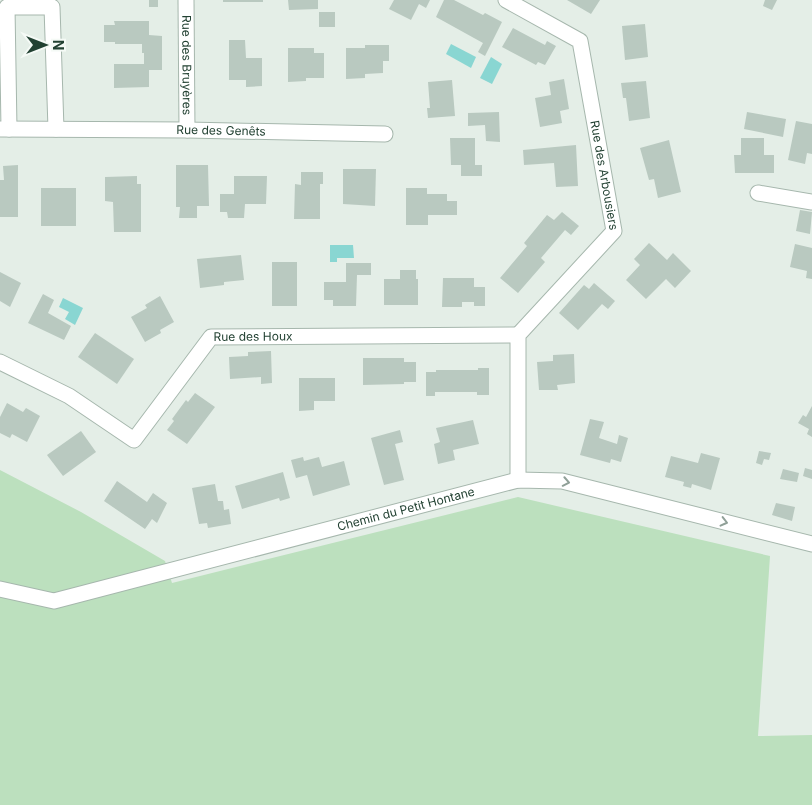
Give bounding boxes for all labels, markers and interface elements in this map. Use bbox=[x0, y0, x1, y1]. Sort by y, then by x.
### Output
street label: Rue des Bruyères bbox=[179, 15, 195, 115]
north arrow bbox=[20, 20, 70, 70]
text: N bbox=[50, 40, 67, 50]
street label: Rue des Arbousiers bbox=[587, 119, 622, 231]
street label: Rue des Genêts bbox=[176, 122, 266, 139]
street label: Rue des Houx bbox=[213, 328, 293, 344]
one-way arrow bbox=[562, 477, 571, 487]
street label: Chemin du Petit Hontane bbox=[335, 484, 476, 534]
one-way arrow bbox=[719, 516, 727, 526]

